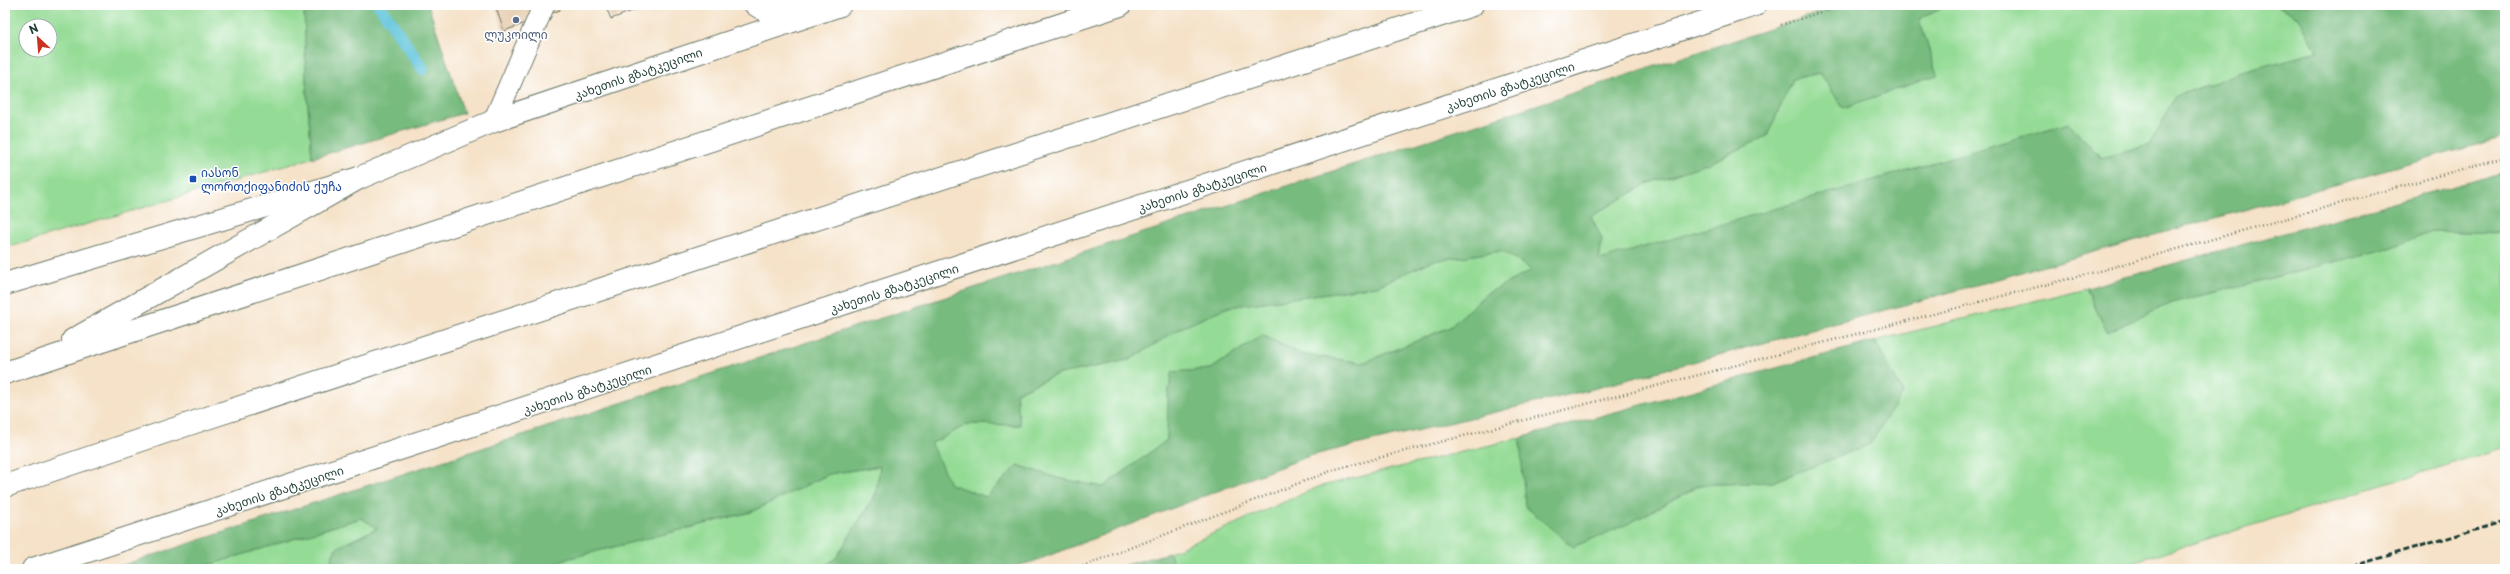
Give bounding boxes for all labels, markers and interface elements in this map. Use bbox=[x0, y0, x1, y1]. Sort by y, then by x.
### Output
marker: ლუკოილი bbox=[511, 15, 521, 25]
north arrow bbox=[18, 18, 58, 58]
text: N bbox=[26, 19, 41, 38]
place label: ლუკოილი bbox=[484, 25, 548, 43]
street label: კახეთის გზატკეცილი bbox=[571, 43, 705, 103]
street label: კახეთის გზატკეცილი bbox=[1443, 57, 1577, 115]
street label: კახეთის გზატკეცილი bbox=[1135, 158, 1269, 216]
place label: იასონ ლორთქიფანიძის ქუჩა bbox=[201, 163, 342, 195]
marker: იასონ ლორთქიფანიძის ქუჩა bbox=[188, 174, 198, 184]
street label: კახეთის გზატკეცილი bbox=[827, 259, 961, 317]
street label: კახეთის გზატკეცილი bbox=[520, 360, 654, 418]
street label: კახეთის გზატკეცილი bbox=[212, 461, 346, 519]

